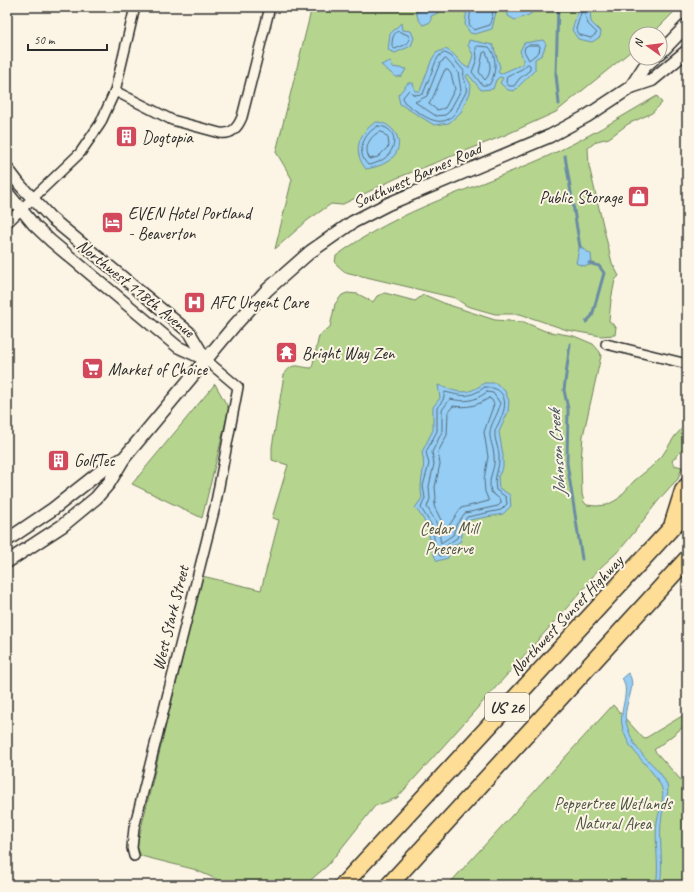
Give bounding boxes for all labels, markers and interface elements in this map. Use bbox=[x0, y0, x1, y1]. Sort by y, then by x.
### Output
scale bar bbox=[28, 26, 107, 52]
north arrow bbox=[628, 26, 668, 66]
text: 50 m bbox=[34, 32, 56, 48]
text: N bbox=[631, 36, 646, 49]
building icon: Dogtopia bbox=[113, 124, 139, 150]
place label: Dogtopia bbox=[142, 127, 194, 148]
street label: Southwest Barnes Road bbox=[350, 137, 487, 213]
shop icon: Public Storage bbox=[625, 184, 651, 210]
place label: Public Storage bbox=[539, 187, 623, 208]
place label: EVEN Hotel Portland - Beaverton bbox=[128, 203, 253, 244]
hotel icon: EVEN Hotel Portland - Beaverton bbox=[99, 210, 125, 236]
street label: Northwest 118th Avenue bbox=[73, 235, 200, 343]
hospital icon: AFC Urgent Care bbox=[181, 289, 207, 315]
place label: AFC Urgent Care bbox=[210, 292, 310, 313]
temple icon: Bright Way Zen bbox=[274, 340, 300, 366]
place label: Bright Way Zen bbox=[302, 343, 396, 364]
supermarket icon: Market of Choice bbox=[80, 356, 106, 382]
place label: Market of Choice bbox=[108, 359, 209, 380]
water label: Johnson Creek bbox=[543, 406, 571, 499]
building icon: GolfTec bbox=[46, 447, 72, 473]
place label: GolfTec bbox=[74, 450, 115, 471]
park label: Cedar Mill Preserve bbox=[420, 518, 481, 559]
street label: Northwest Sunset Highway bbox=[505, 550, 628, 680]
street label: West Stark Street bbox=[147, 561, 194, 673]
road number: US 26 bbox=[485, 693, 529, 721]
park label: Peppertree Wetlands Natural Area bbox=[554, 793, 674, 834]

